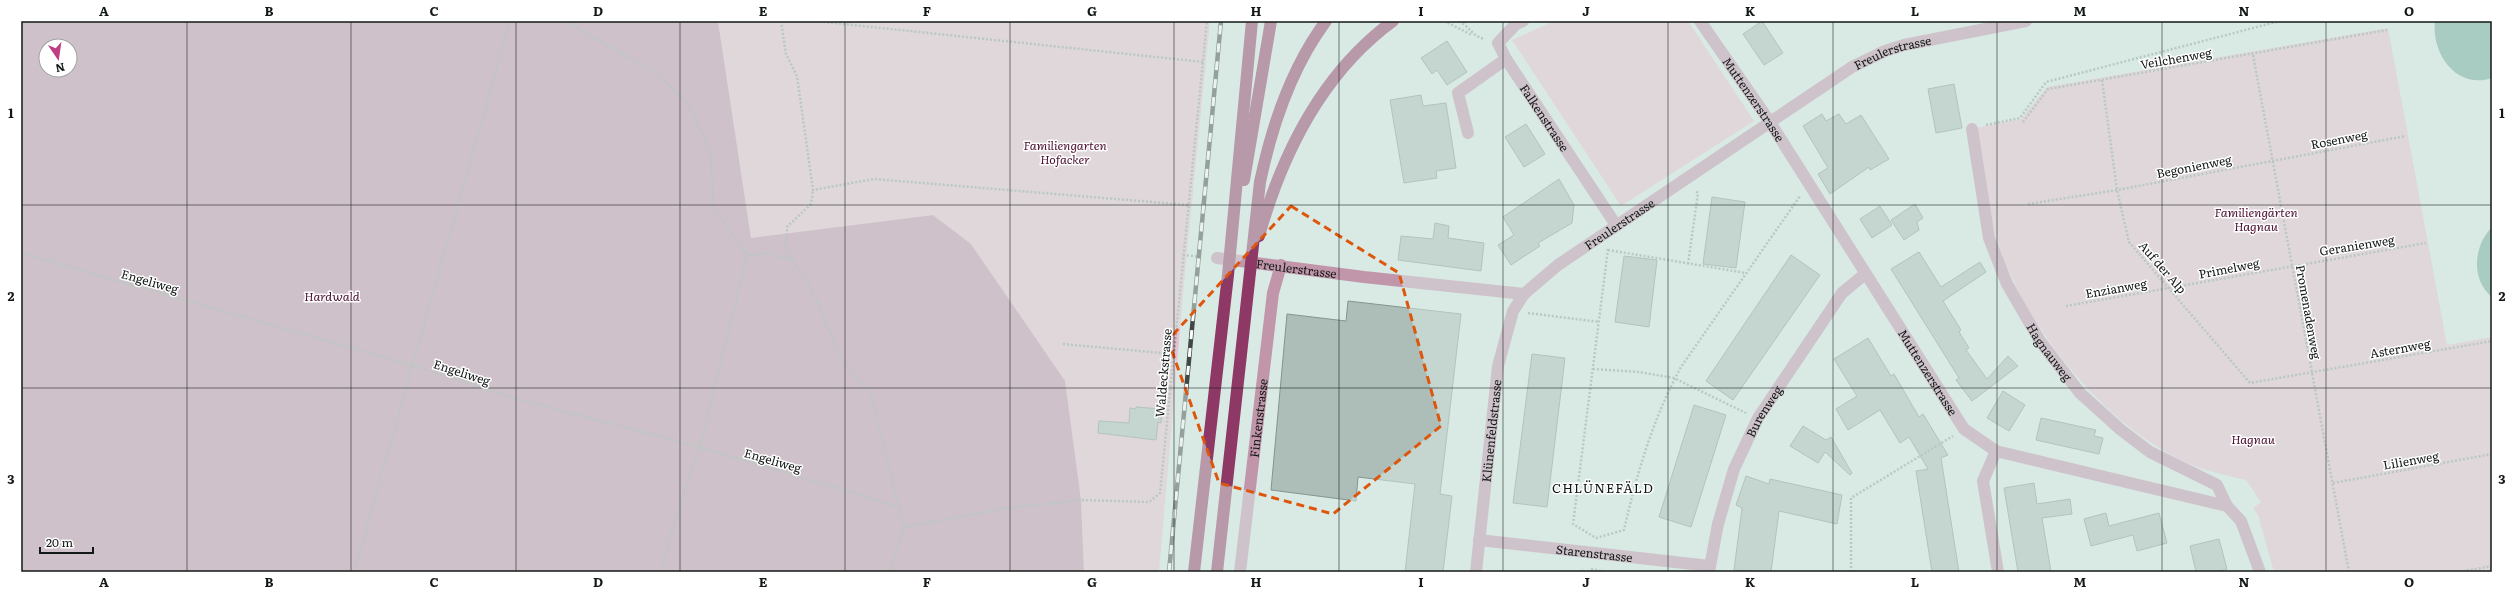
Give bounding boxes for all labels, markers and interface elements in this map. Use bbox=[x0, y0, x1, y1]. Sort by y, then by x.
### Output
text: A bbox=[99, 1, 109, 20]
text: B bbox=[265, 1, 274, 20]
text: C bbox=[429, 1, 439, 20]
text: D bbox=[593, 1, 603, 20]
text: E bbox=[759, 1, 768, 20]
text: F bbox=[923, 1, 931, 20]
text: G bbox=[1087, 1, 1097, 20]
text: H bbox=[1251, 1, 1262, 20]
text: I bbox=[1418, 1, 1424, 20]
text: J bbox=[1582, 1, 1590, 20]
text: K bbox=[1745, 1, 1756, 20]
text: L bbox=[1911, 1, 1919, 20]
text: M bbox=[2074, 1, 2087, 20]
text: N bbox=[2239, 1, 2250, 20]
text: O bbox=[2404, 1, 2414, 20]
street label: Freulerstrasse bbox=[1851, 31, 1933, 74]
north arrow bbox=[38, 38, 78, 78]
street label: Veilchenweg bbox=[2139, 43, 2213, 73]
street label: Muttenzerstrasse bbox=[1718, 53, 1789, 145]
text: N bbox=[54, 60, 67, 78]
street label: Falkenstrasse bbox=[1516, 80, 1574, 155]
text: 1 bbox=[8, 103, 14, 122]
text: 1 bbox=[2499, 103, 2505, 122]
street label: Rosenweg bbox=[2309, 125, 2369, 153]
park label: Familiengarten Hofacker bbox=[1023, 136, 1107, 168]
street label: Begonienweg bbox=[2155, 150, 2233, 182]
street label: Freulerstrasse bbox=[1581, 194, 1658, 254]
park label: Familiengärten Hagnau bbox=[2214, 203, 2298, 235]
street label: Geranienweg bbox=[2318, 230, 2396, 260]
street label: Auf der Alp bbox=[2135, 237, 2191, 297]
street label: Primelweg bbox=[2197, 253, 2261, 283]
street label: Freulerstrasse bbox=[1255, 254, 1338, 282]
street label: Promenadenweg bbox=[2292, 263, 2326, 361]
street label: Engeliweg bbox=[119, 264, 181, 298]
street label: Enzianweg bbox=[2084, 274, 2149, 302]
text: 2 bbox=[8, 286, 15, 305]
text: 2 bbox=[2499, 286, 2506, 305]
park label: Hardwald bbox=[304, 287, 360, 305]
street label: Hagnauweg bbox=[2022, 320, 2077, 385]
street label: Muttenzerstrasse bbox=[1894, 326, 1962, 419]
street label: Waldeckstrasse bbox=[1150, 328, 1176, 418]
street label: Asternweg bbox=[2368, 334, 2432, 362]
street label: Engeliweg bbox=[431, 354, 493, 390]
street label: Finkenstrasse bbox=[1245, 378, 1272, 459]
street label: Klünenfeldstrasse bbox=[1477, 378, 1506, 483]
street label: Burenweg bbox=[1741, 382, 1787, 440]
park label: Hagnau bbox=[2231, 430, 2276, 448]
street label: Engeliweg bbox=[742, 443, 804, 477]
street label: Lilienweg bbox=[2382, 446, 2441, 474]
text: 3 bbox=[7, 469, 15, 488]
text: 3 bbox=[2498, 469, 2506, 488]
district label: CHLÜNEFÄLD bbox=[1552, 478, 1654, 497]
scale bar bbox=[40, 529, 93, 555]
text: 20 m bbox=[46, 533, 73, 551]
street label: Starenstrasse bbox=[1555, 540, 1633, 566]
text: A bbox=[99, 572, 109, 591]
text: B bbox=[265, 572, 274, 591]
text: C bbox=[429, 572, 439, 591]
text: D bbox=[593, 572, 603, 591]
text: E bbox=[759, 572, 768, 591]
text: F bbox=[923, 572, 931, 591]
text: G bbox=[1087, 572, 1097, 591]
text: H bbox=[1251, 572, 1262, 591]
text: I bbox=[1418, 572, 1424, 591]
text: J bbox=[1582, 572, 1590, 591]
text: K bbox=[1745, 572, 1756, 591]
text: L bbox=[1911, 572, 1919, 591]
text: M bbox=[2074, 572, 2087, 591]
text: N bbox=[2239, 572, 2250, 591]
text: O bbox=[2404, 572, 2414, 591]

